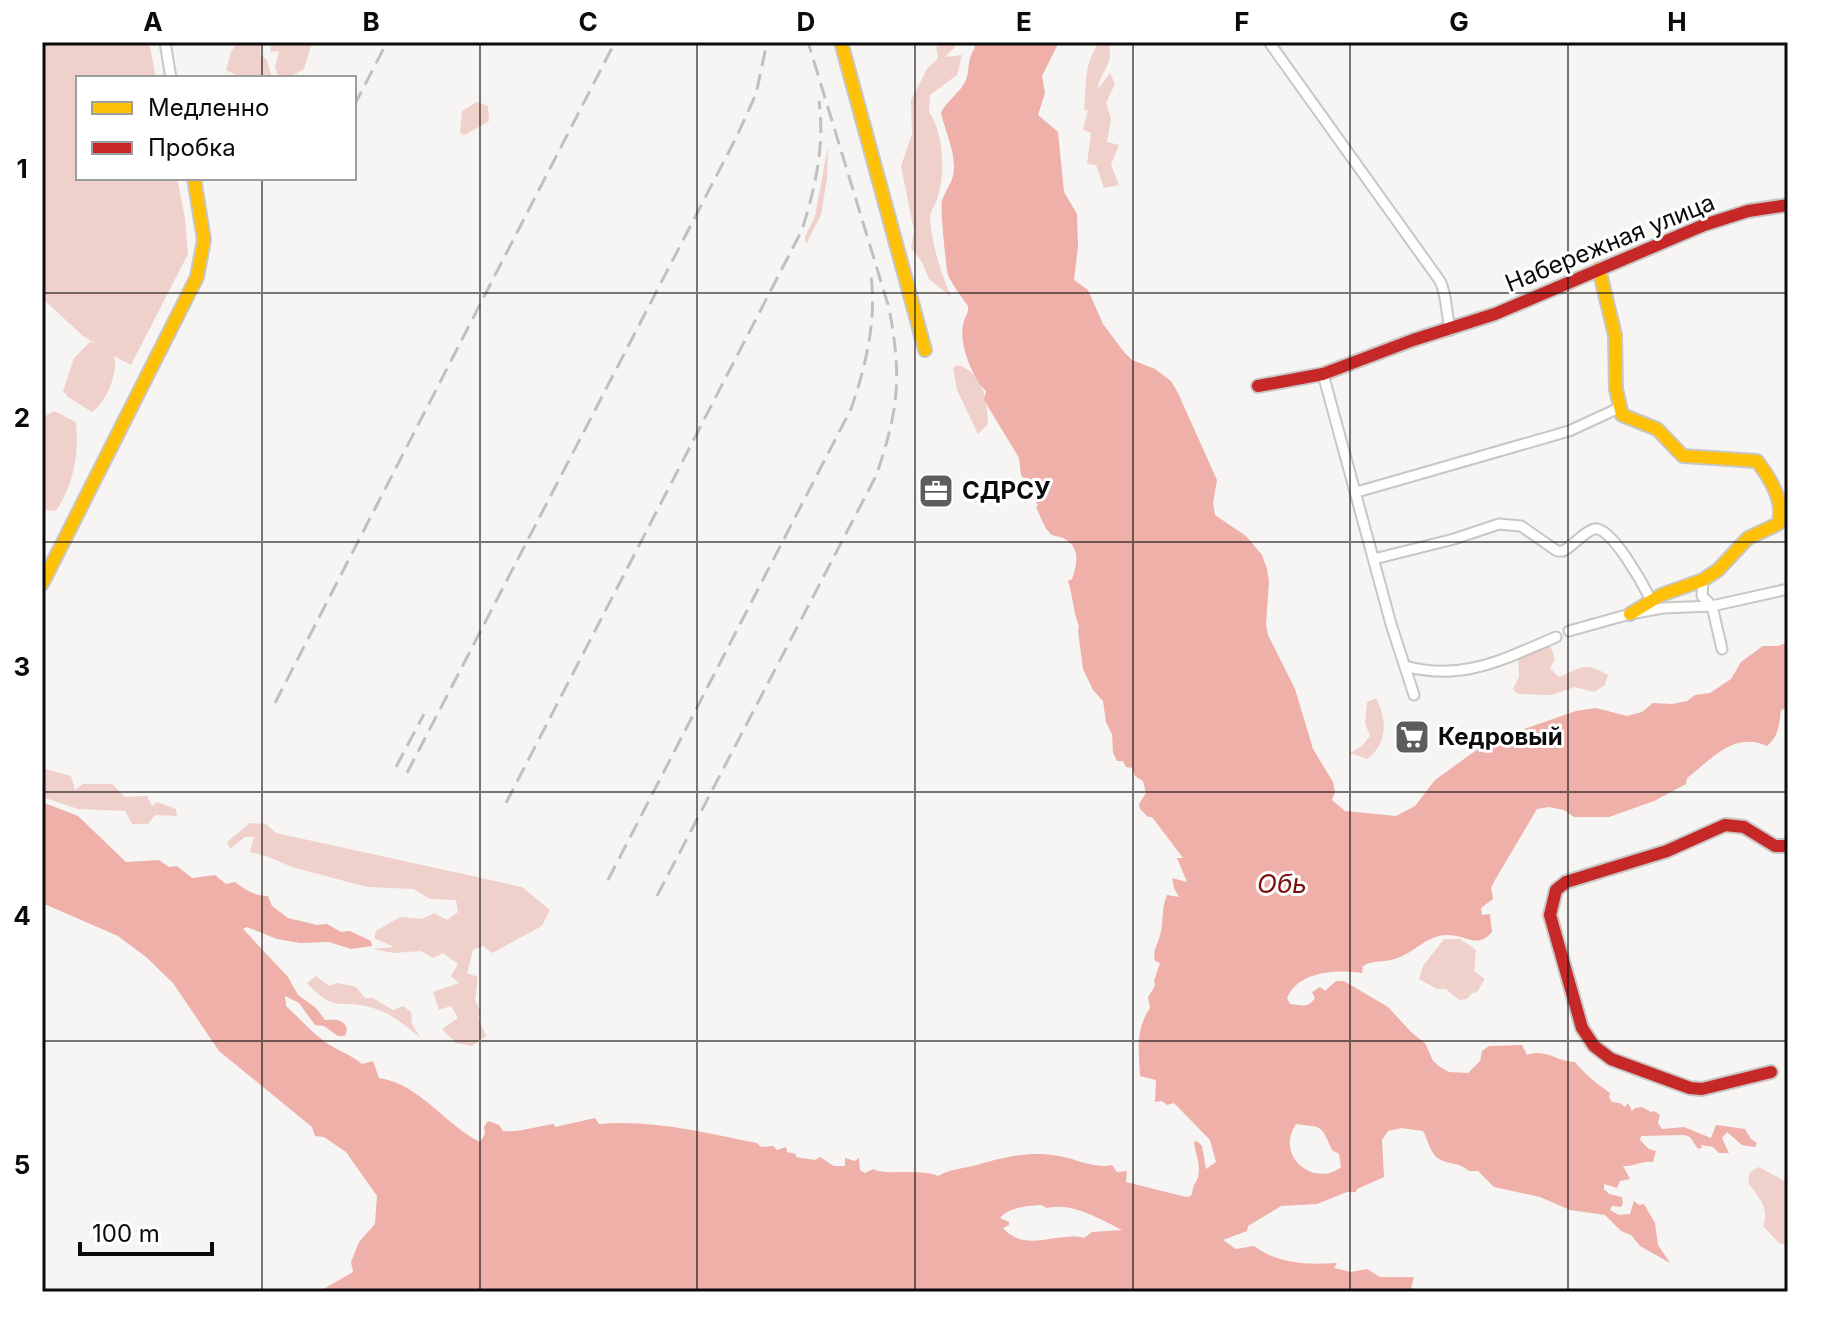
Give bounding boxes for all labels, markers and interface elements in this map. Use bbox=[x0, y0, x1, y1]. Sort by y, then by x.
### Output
text: A bbox=[143, 6, 163, 37]
text: B bbox=[362, 6, 380, 37]
text: C bbox=[578, 6, 598, 37]
text: D bbox=[797, 6, 815, 37]
text: E bbox=[1016, 6, 1032, 37]
text: F bbox=[1234, 6, 1250, 37]
text: G bbox=[1449, 6, 1469, 37]
text: H bbox=[1667, 6, 1687, 37]
legend bbox=[76, 76, 356, 180]
text: Медленно bbox=[148, 93, 269, 122]
text: Пробка bbox=[148, 133, 236, 162]
text: 1 bbox=[16, 153, 28, 184]
street label: Набережная улица bbox=[1501, 187, 1719, 298]
text: 2 bbox=[14, 402, 30, 433]
office icon: СДРСУ bbox=[917, 472, 955, 510]
place label: СДРСУ bbox=[962, 476, 1051, 505]
text: 3 bbox=[14, 651, 30, 682]
supermarket icon: Кедровый bbox=[1393, 718, 1431, 756]
place label: Кедровый bbox=[1438, 722, 1563, 751]
water label: Обь bbox=[1257, 868, 1307, 899]
text: 4 bbox=[13, 900, 31, 931]
text: 5 bbox=[14, 1149, 30, 1180]
scale bar bbox=[80, 1206, 212, 1256]
text: 100 m bbox=[92, 1219, 160, 1248]

